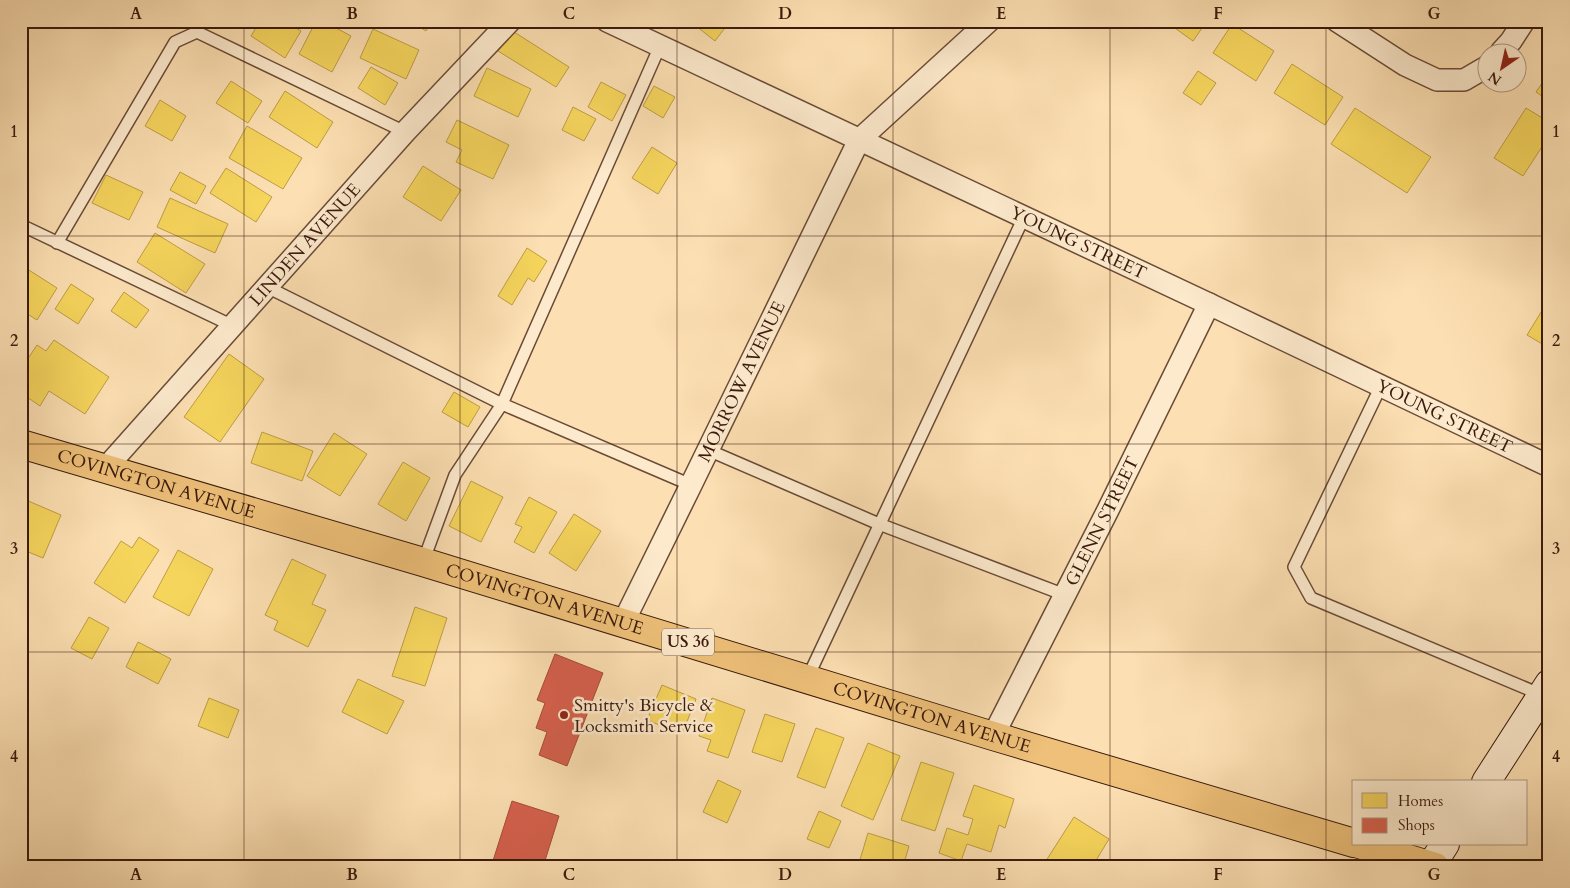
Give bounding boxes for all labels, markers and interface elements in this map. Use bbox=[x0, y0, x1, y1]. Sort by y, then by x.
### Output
text: A bbox=[130, 3, 142, 25]
text: B bbox=[346, 3, 358, 25]
text: C bbox=[563, 3, 575, 25]
text: D bbox=[778, 3, 792, 25]
text: E bbox=[996, 3, 1006, 25]
text: F bbox=[1213, 3, 1223, 25]
text: G bbox=[1427, 3, 1441, 25]
north arrow bbox=[1478, 42, 1528, 92]
text: N bbox=[1485, 67, 1505, 90]
text: 1 bbox=[10, 121, 18, 143]
text: 1 bbox=[1552, 121, 1560, 143]
street label: LINDEN AVENUE bbox=[243, 178, 366, 311]
street label: YOUNG STREET bbox=[1006, 200, 1151, 286]
street label: MORROW AVENUE bbox=[692, 297, 791, 466]
text: 2 bbox=[10, 330, 18, 352]
text: 2 bbox=[1552, 330, 1560, 352]
street label: YOUNG STREET bbox=[1372, 373, 1517, 459]
street label: COVINGTON AVENUE bbox=[54, 443, 258, 525]
street label: GLENN STREET bbox=[1059, 452, 1145, 590]
text: 3 bbox=[10, 538, 18, 560]
text: 3 bbox=[1552, 538, 1560, 560]
street label: COVINGTON AVENUE bbox=[443, 557, 646, 641]
road number: US 36 bbox=[662, 628, 714, 656]
street label: COVINGTON AVENUE bbox=[830, 675, 1034, 759]
place label: Smitty's Bicycle & Locksmith Service bbox=[574, 693, 714, 739]
marker: Smitty's Bicycle & Locksmith Service bbox=[558, 709, 570, 721]
text: 4 bbox=[10, 746, 18, 768]
text: 4 bbox=[1552, 746, 1560, 768]
legend bbox=[1352, 780, 1528, 846]
text: Homes bbox=[1398, 791, 1443, 811]
text: Shops bbox=[1398, 815, 1435, 835]
text: A bbox=[130, 864, 142, 886]
text: B bbox=[346, 864, 358, 886]
text: C bbox=[563, 864, 575, 886]
text: D bbox=[778, 864, 792, 886]
text: E bbox=[996, 864, 1006, 886]
text: F bbox=[1213, 864, 1223, 886]
text: G bbox=[1427, 864, 1441, 886]

